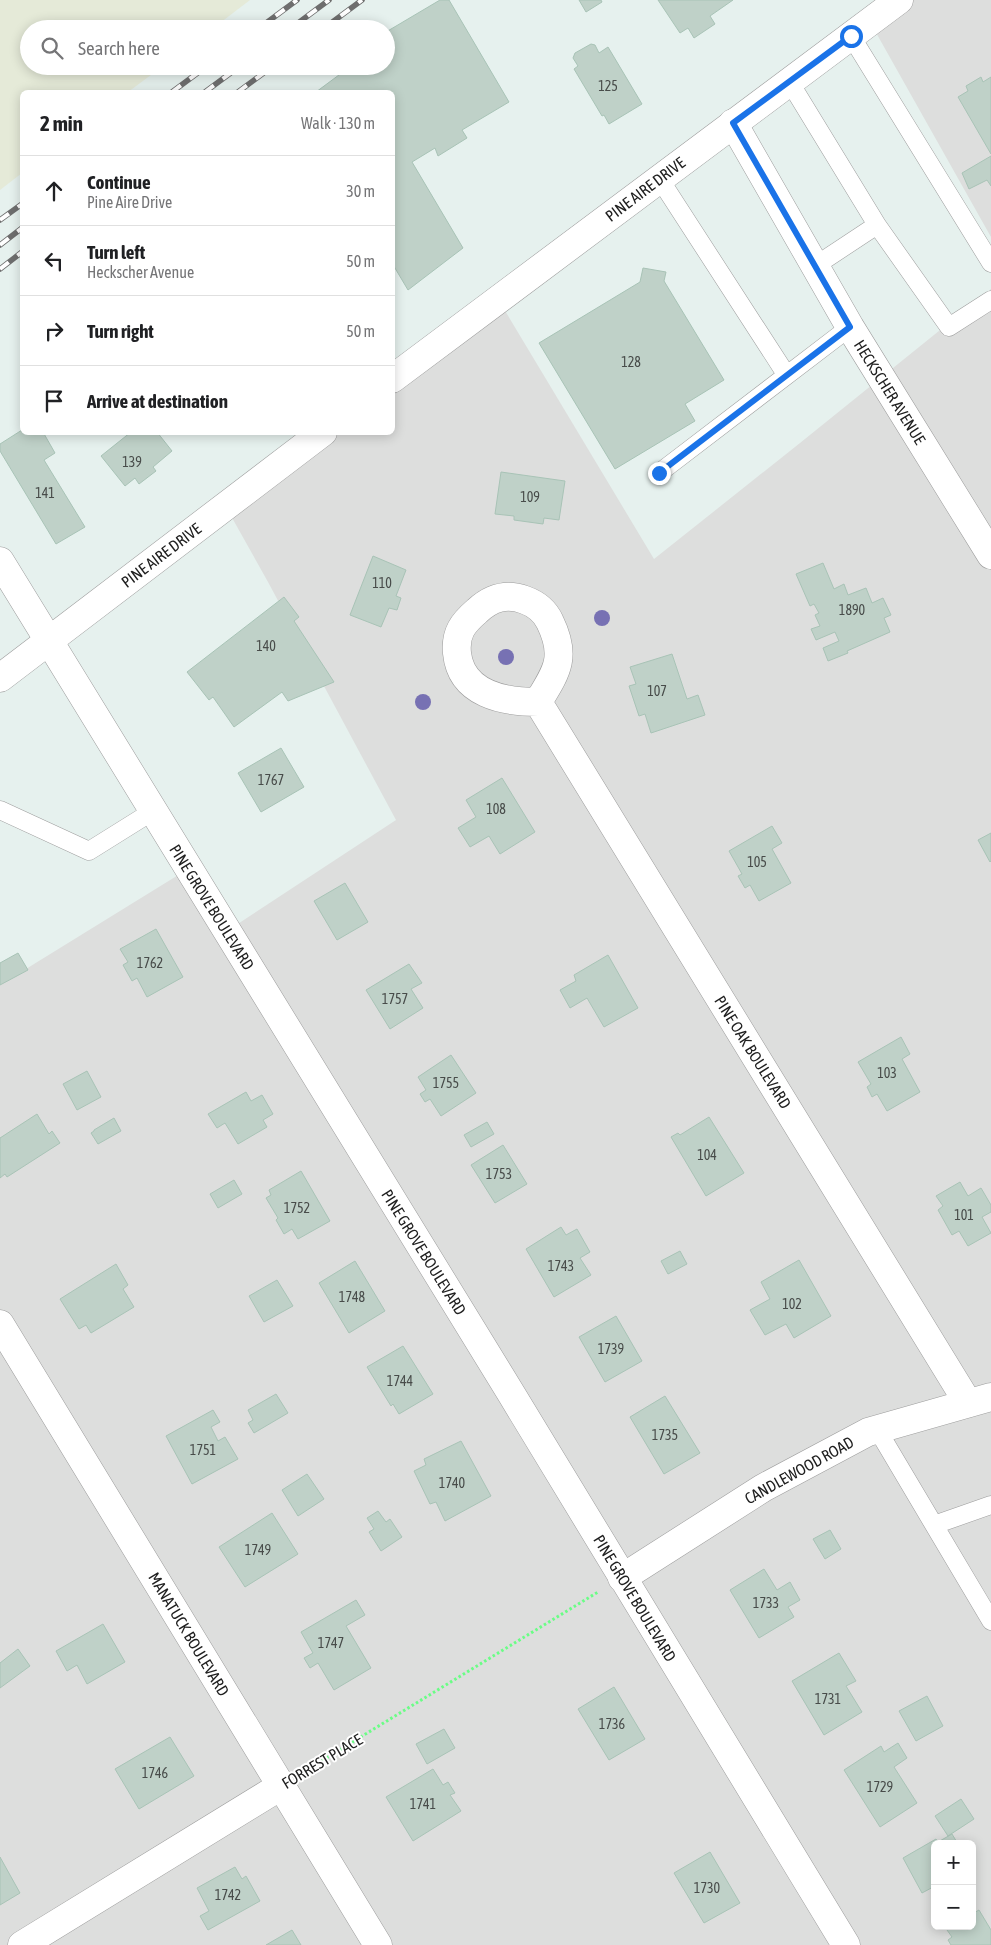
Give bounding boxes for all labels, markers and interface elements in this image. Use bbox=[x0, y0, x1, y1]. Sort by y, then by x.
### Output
search box bbox=[20, 20, 395, 75]
route start bbox=[840, 25, 863, 48]
icon: search bbox=[38, 34, 66, 62]
text: Search here bbox=[78, 37, 160, 59]
house number: 125 bbox=[598, 78, 618, 94]
text: 2 min bbox=[40, 111, 83, 135]
text: Walk · 130 m bbox=[301, 114, 375, 132]
street label: PINE AIRE DRIVE bbox=[602, 153, 688, 225]
text: Continue bbox=[87, 171, 151, 193]
icon: ahead bbox=[40, 177, 68, 205]
text: 30 m bbox=[346, 182, 375, 200]
text: Pine Aire Drive bbox=[87, 193, 172, 211]
text: Turn left bbox=[87, 241, 145, 263]
icon: left bbox=[40, 247, 68, 275]
text: 50 m bbox=[346, 252, 375, 270]
text: Heckscher Avenue bbox=[87, 263, 194, 281]
icon: right bbox=[40, 317, 68, 345]
text: Turn right bbox=[87, 320, 154, 342]
text: 50 m bbox=[346, 322, 375, 340]
street label: HECKSCHER AVENUE bbox=[851, 337, 929, 447]
house number: 128 bbox=[621, 354, 641, 370]
icon: arrive bbox=[40, 387, 68, 415]
text: Arrive at destination bbox=[87, 390, 228, 412]
house number: 139 bbox=[122, 454, 142, 470]
route end bbox=[648, 462, 671, 485]
house number: 141 bbox=[35, 485, 55, 501]
house number: 109 bbox=[520, 489, 540, 505]
street label: PINE AIRE DRIVE bbox=[118, 519, 204, 591]
house number: 110 bbox=[372, 575, 392, 591]
house number: 1890 bbox=[839, 602, 866, 618]
house number: 140 bbox=[256, 638, 276, 654]
house number: 107 bbox=[647, 683, 667, 699]
house number: 1767 bbox=[258, 772, 284, 788]
house number: 108 bbox=[486, 801, 506, 817]
street label: PINE GROVE BOULEVARD bbox=[166, 841, 258, 973]
house number: 105 bbox=[747, 854, 767, 870]
house number: 1762 bbox=[137, 955, 163, 971]
house number: 1757 bbox=[382, 991, 408, 1007]
street label: PINE OAK BOULEVARD bbox=[711, 992, 795, 1112]
house number: 103 bbox=[877, 1065, 897, 1081]
house number: 1755 bbox=[433, 1075, 459, 1091]
house number: 104 bbox=[697, 1147, 717, 1163]
house number: 1753 bbox=[486, 1166, 512, 1182]
street label: PINE GROVE BOULEVARD bbox=[378, 1186, 470, 1318]
house number: 1752 bbox=[284, 1200, 310, 1216]
house number: 101 bbox=[954, 1207, 974, 1223]
house number: 1743 bbox=[548, 1258, 574, 1274]
house number: 1748 bbox=[339, 1289, 366, 1305]
house number: 102 bbox=[782, 1296, 802, 1312]
house number: 1739 bbox=[598, 1341, 624, 1357]
house number: 1744 bbox=[387, 1373, 414, 1389]
house number: 1735 bbox=[652, 1427, 678, 1443]
street label: CANDLEWOOD ROAD bbox=[741, 1433, 857, 1507]
house number: 1751 bbox=[190, 1442, 216, 1458]
house number: 1740 bbox=[439, 1475, 466, 1491]
street label: PINE GROVE BOULEVARD bbox=[590, 1531, 680, 1665]
house number: 1749 bbox=[245, 1542, 271, 1558]
street label: MANATUCK BOULEVARD bbox=[145, 1569, 233, 1699]
house number: 1733 bbox=[753, 1595, 779, 1611]
house number: 1747 bbox=[318, 1635, 344, 1651]
house number: 1731 bbox=[815, 1691, 841, 1707]
house number: 1736 bbox=[599, 1716, 626, 1732]
street label: FORREST PLACE bbox=[279, 1730, 366, 1792]
house number: 1746 bbox=[142, 1765, 169, 1781]
house number: 1729 bbox=[867, 1779, 893, 1795]
house number: 1741 bbox=[410, 1796, 436, 1812]
map controls bbox=[931, 1840, 976, 1930]
button: + bbox=[931, 1840, 976, 1885]
house number: 1730 bbox=[694, 1880, 721, 1896]
button: − bbox=[931, 1885, 976, 1930]
house number: 1742 bbox=[215, 1887, 241, 1903]

